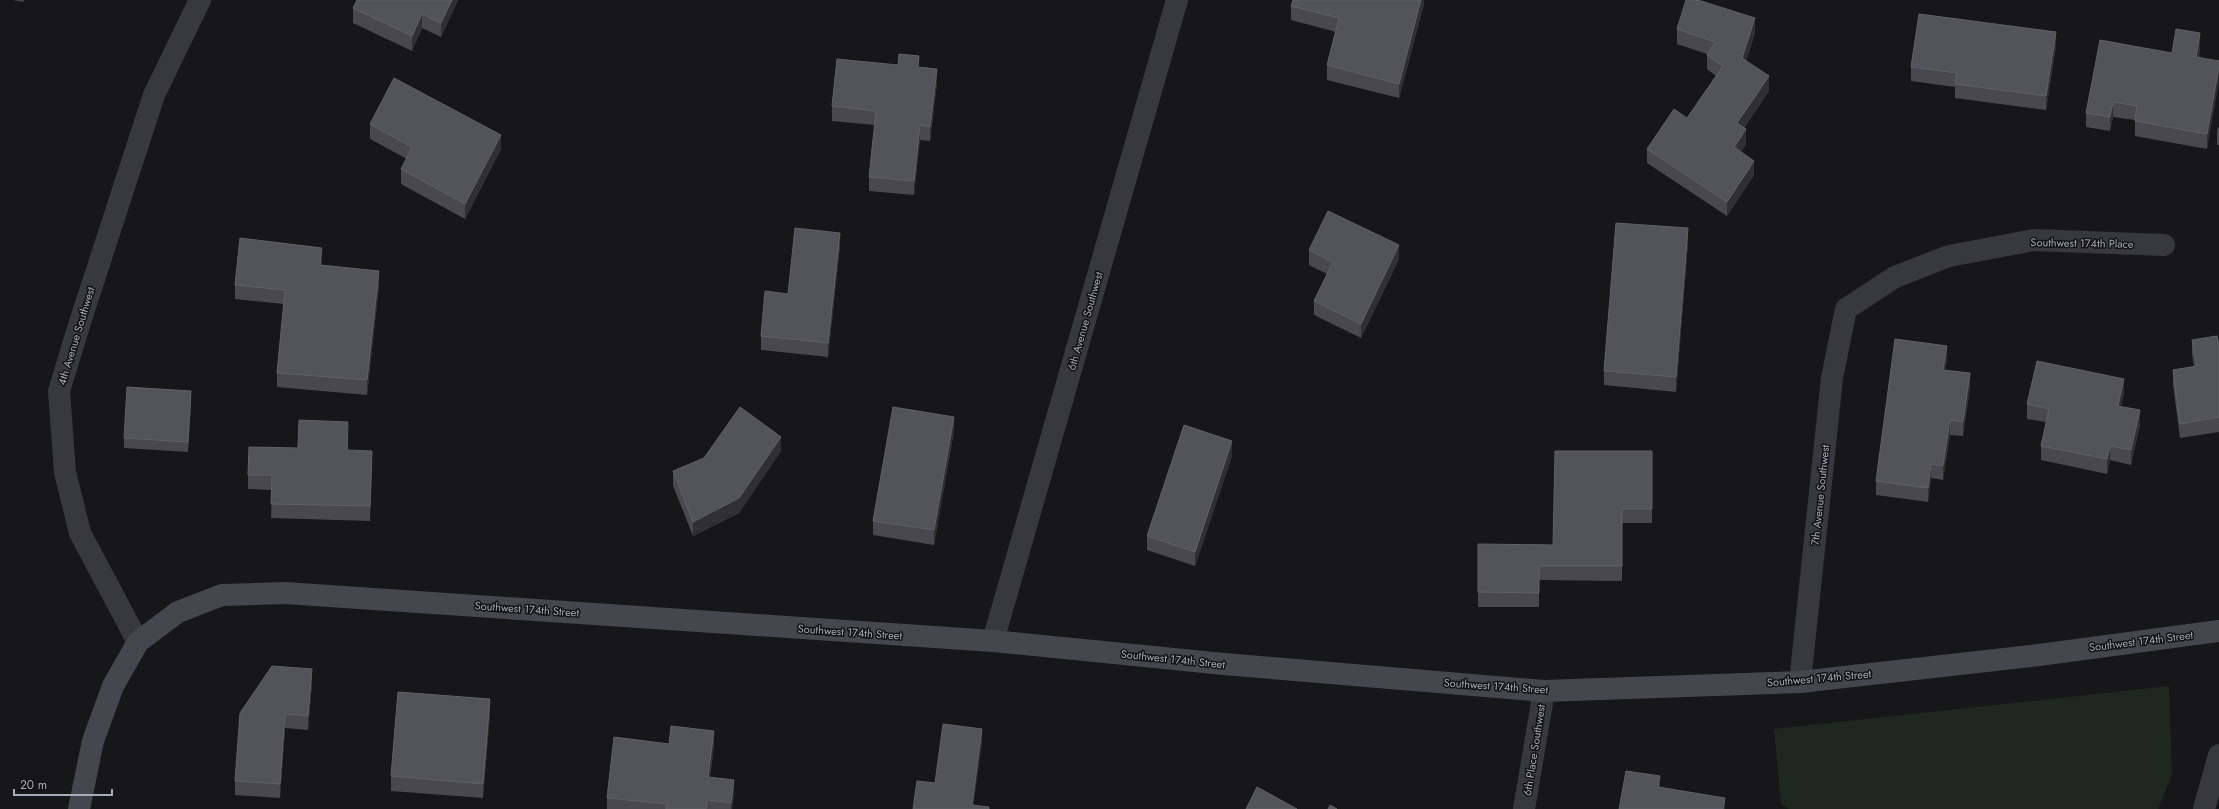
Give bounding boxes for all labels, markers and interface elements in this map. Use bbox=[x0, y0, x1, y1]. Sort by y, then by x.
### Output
street label: Southwest 174th Place bbox=[2030, 234, 2134, 252]
street label: 6th Avenue Southwest bbox=[1063, 270, 1107, 372]
street label: 4th Avenue Southwest bbox=[53, 285, 99, 387]
street label: 7th Avenue Southwest bbox=[1807, 443, 1833, 546]
street label: Southwest 174th Street bbox=[474, 597, 580, 621]
street label: Southwest 174th Street bbox=[797, 620, 903, 644]
street label: Southwest 174th Street bbox=[2088, 627, 2194, 655]
street label: Southwest 174th Street bbox=[1120, 646, 1226, 672]
street label: Southwest 174th Street bbox=[1766, 665, 1872, 691]
street label: Southwest 174th Street bbox=[1443, 674, 1549, 698]
street label: 6th Place Southwest bbox=[1519, 703, 1549, 797]
scale bar bbox=[14, 771, 112, 797]
text: 20 m bbox=[20, 776, 47, 794]

